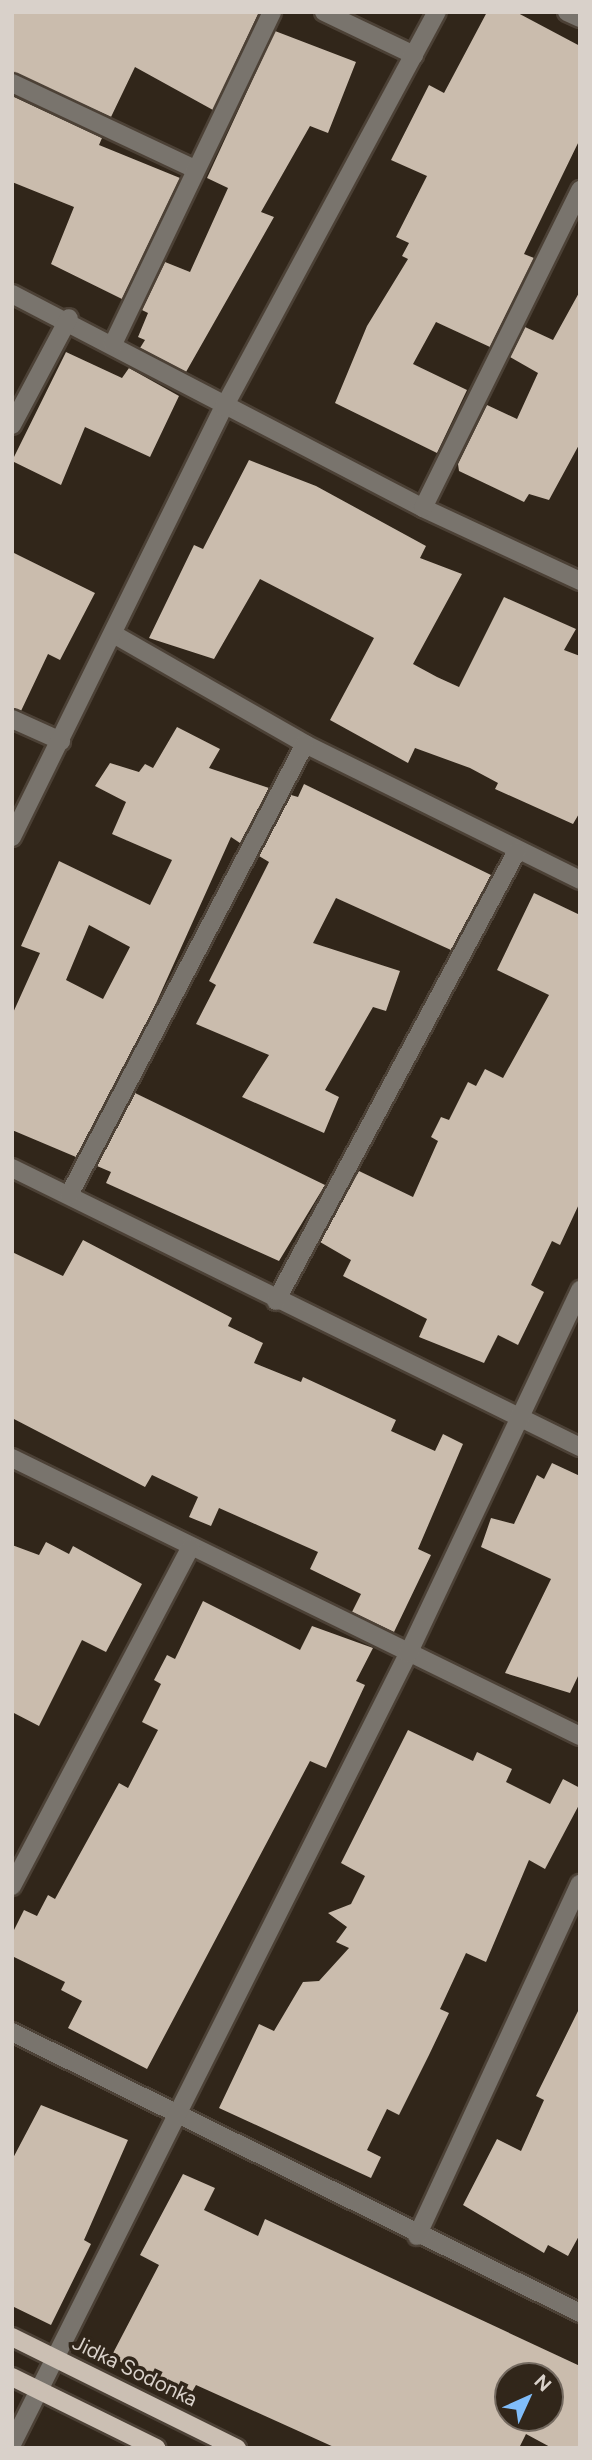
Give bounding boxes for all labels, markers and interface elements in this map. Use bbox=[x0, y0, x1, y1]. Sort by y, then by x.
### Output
street label: Jidka Sodonka bbox=[68, 2330, 202, 2412]
north arrow bbox=[494, 2362, 564, 2432]
text: N bbox=[529, 2370, 556, 2397]

